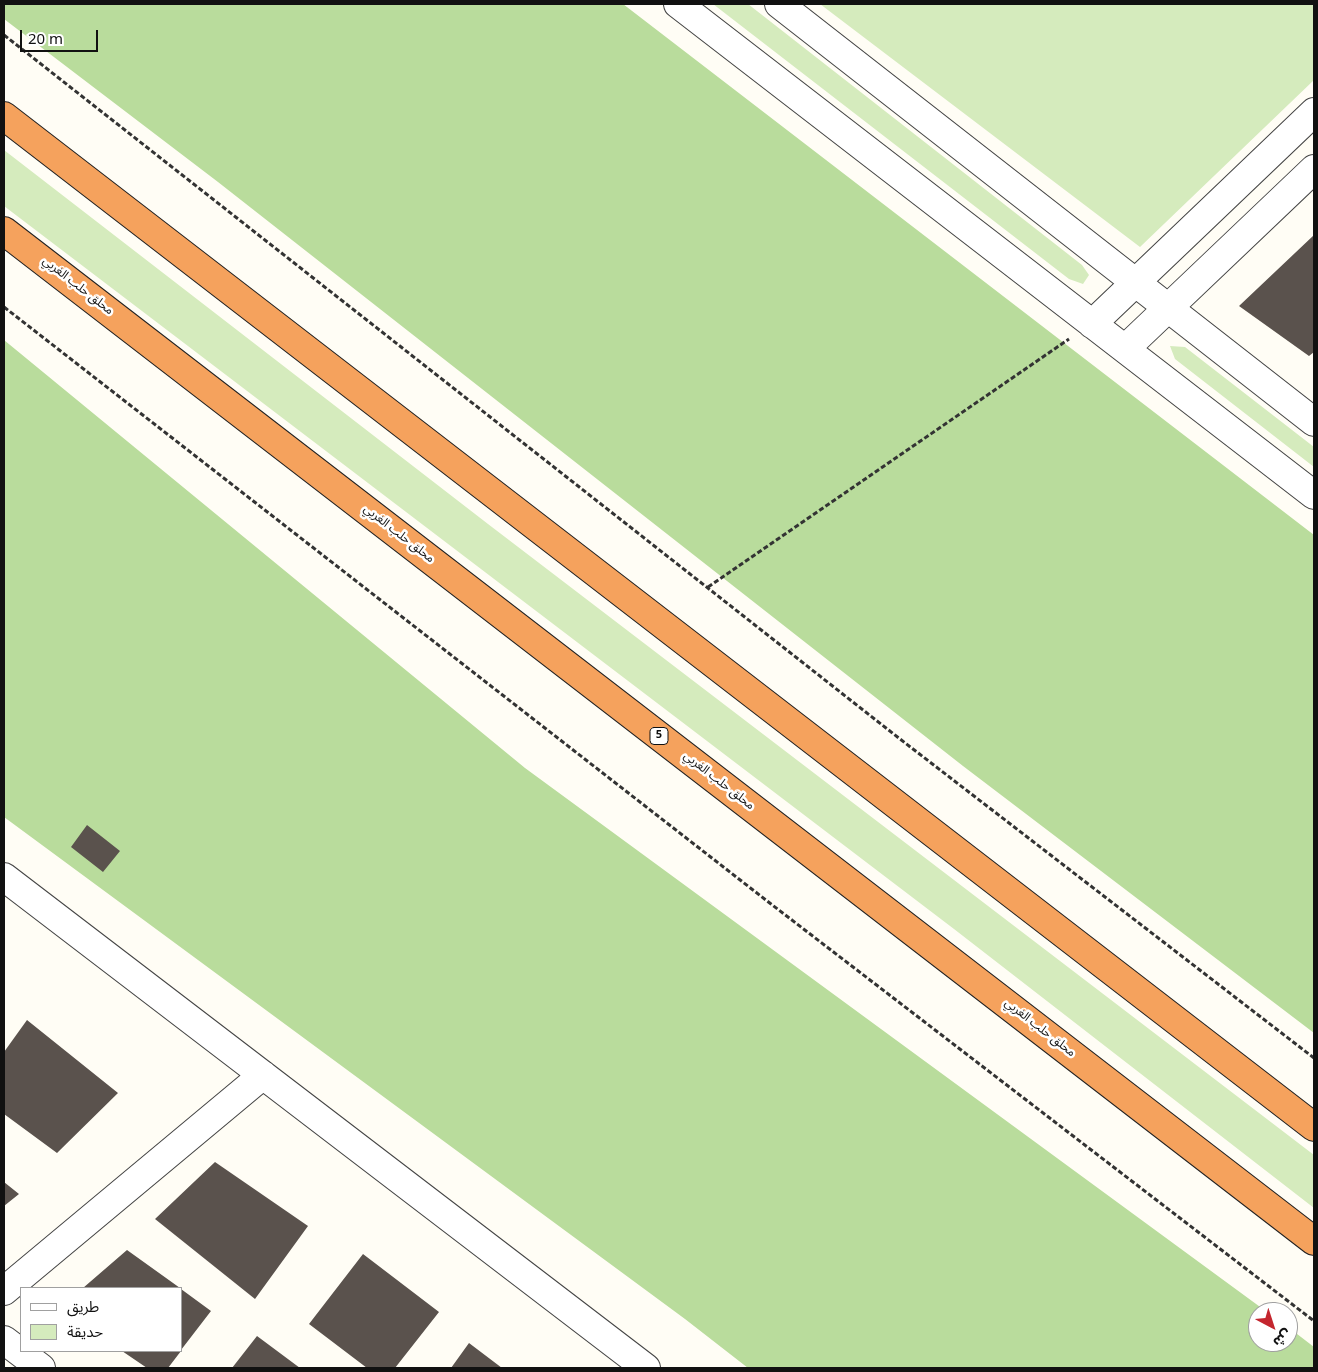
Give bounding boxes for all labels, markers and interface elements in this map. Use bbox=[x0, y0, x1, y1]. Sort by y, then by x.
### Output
scale bar bbox=[22, 20, 100, 52]
text: 20 m bbox=[28, 23, 63, 55]
street label: محلق حلب الغربي bbox=[39, 255, 115, 319]
street label: محلق حلب الغربي bbox=[360, 503, 436, 567]
road number: 5 bbox=[650, 728, 668, 744]
street label: محلق حلب الغربي bbox=[680, 750, 756, 814]
street label: محلق حلب الغربي bbox=[1001, 997, 1077, 1061]
legend bbox=[20, 1287, 182, 1352]
text: طريق bbox=[67, 1291, 99, 1323]
north arrow bbox=[1248, 1302, 1298, 1352]
text: حديقة bbox=[67, 1316, 103, 1348]
text: ش bbox=[1266, 1321, 1299, 1355]

